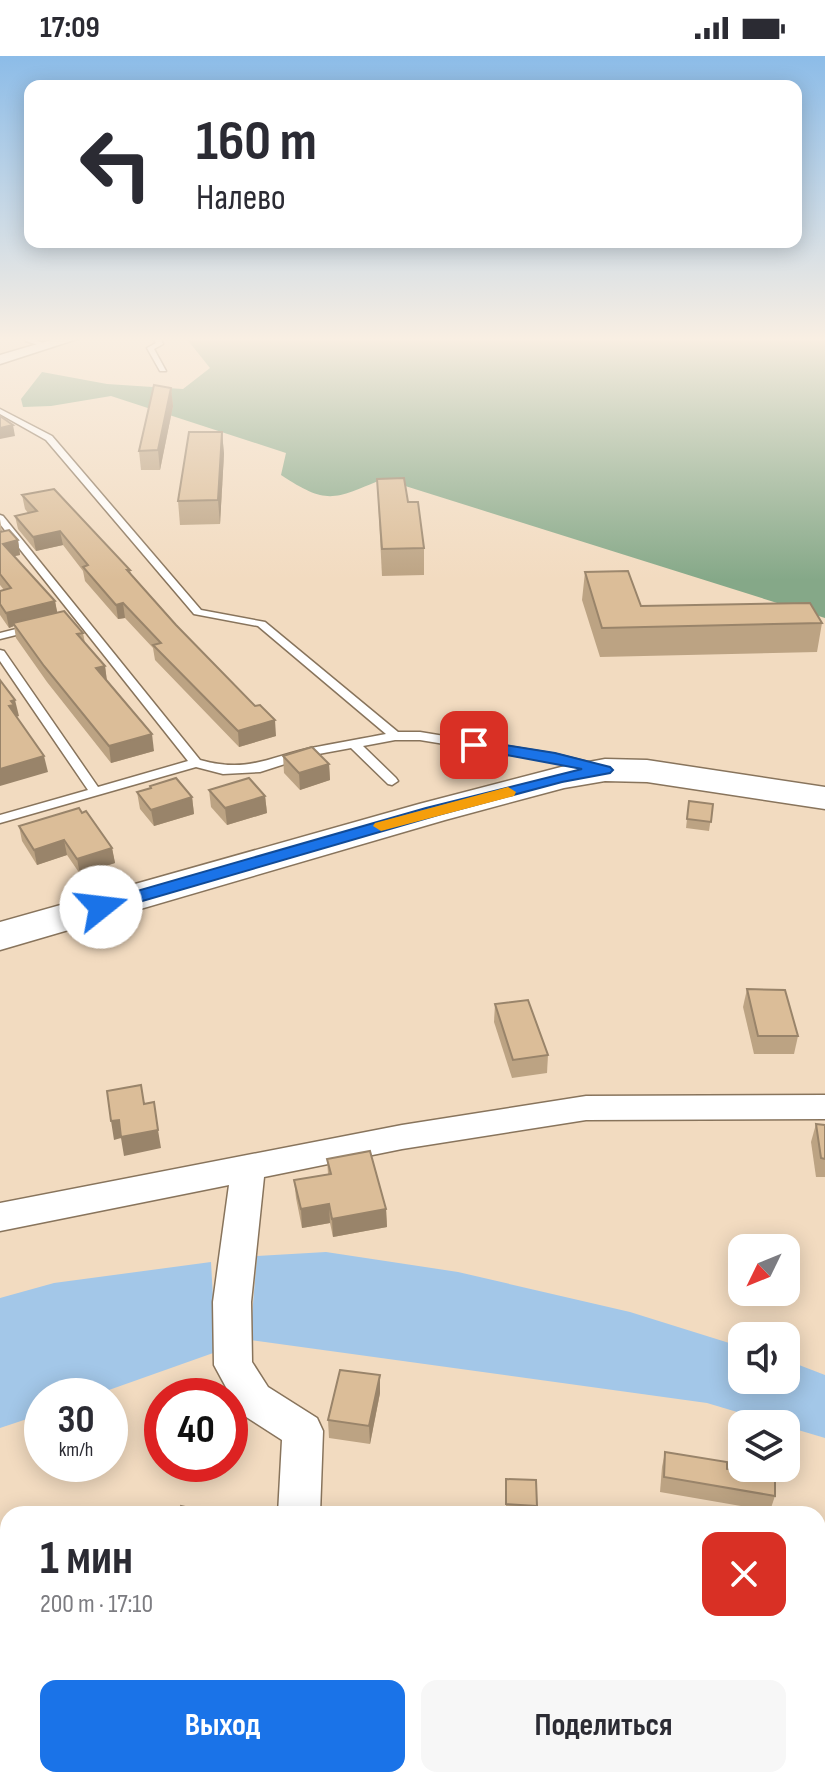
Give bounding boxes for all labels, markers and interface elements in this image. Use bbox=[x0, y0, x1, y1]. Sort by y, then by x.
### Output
text: 17:09 bbox=[40, 10, 100, 46]
text: 160 m bbox=[196, 109, 317, 176]
icon: left bbox=[64, 112, 168, 216]
text: Налево bbox=[196, 177, 286, 220]
pin bbox=[440, 711, 508, 779]
icon: arrive bbox=[452, 723, 496, 767]
position arrow bbox=[59, 865, 143, 949]
north arrow bbox=[728, 1234, 800, 1306]
map controls bbox=[728, 1234, 800, 1482]
button: sound bbox=[728, 1322, 800, 1394]
speed limit sign: 40 bbox=[144, 1378, 248, 1482]
text: 30 bbox=[58, 1396, 94, 1444]
button: layers bbox=[728, 1410, 800, 1482]
text: km/h bbox=[59, 1438, 93, 1462]
text: 1 мин bbox=[40, 1530, 133, 1587]
button: close bbox=[702, 1532, 786, 1616]
text: 200 m · 17:10 bbox=[40, 1589, 153, 1620]
button: Выход bbox=[40, 1680, 405, 1772]
button: Поделиться bbox=[421, 1680, 786, 1772]

